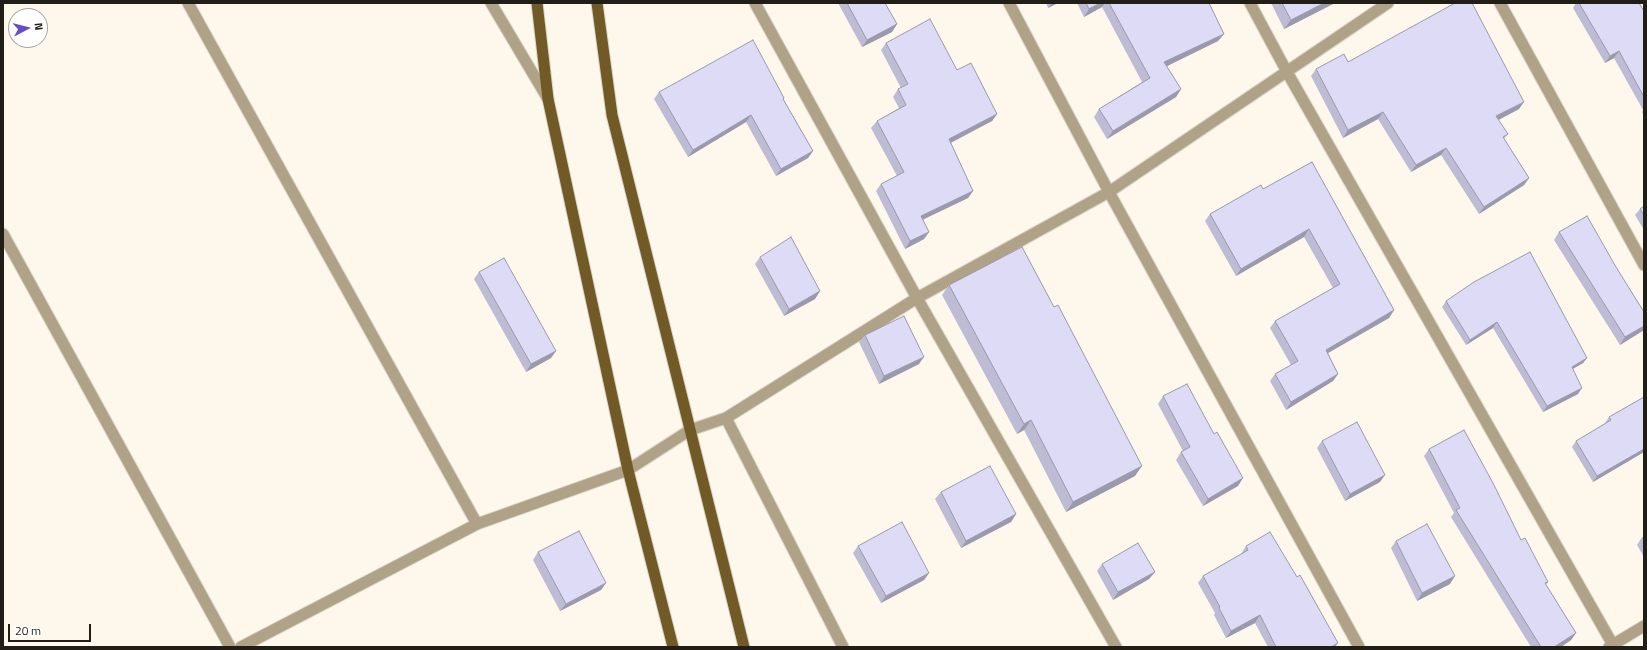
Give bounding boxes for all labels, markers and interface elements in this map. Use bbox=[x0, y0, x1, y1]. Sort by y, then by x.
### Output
north arrow bbox=[8, 8, 48, 48]
text: N bbox=[31, 22, 47, 31]
scale bar bbox=[10, 616, 93, 642]
text: 20 m bbox=[15, 621, 41, 640]

